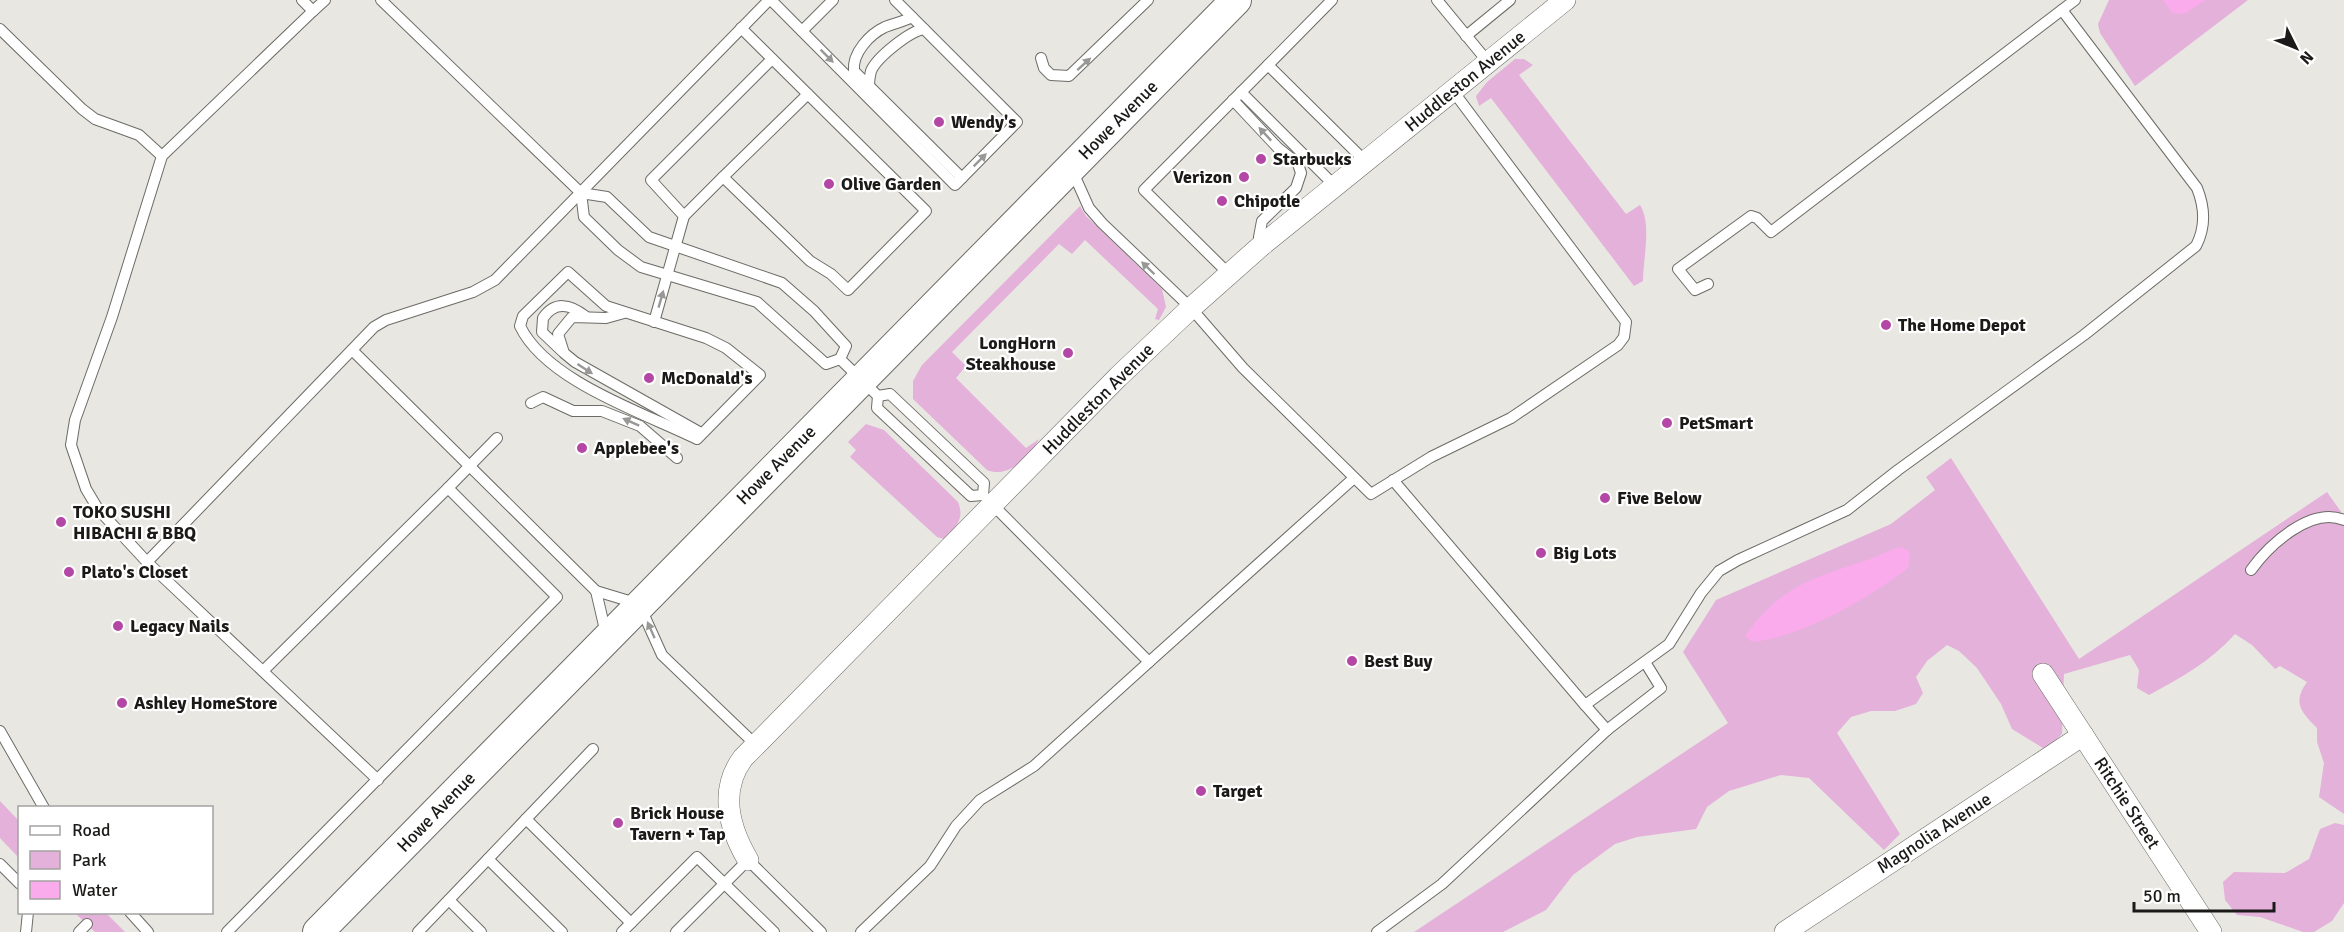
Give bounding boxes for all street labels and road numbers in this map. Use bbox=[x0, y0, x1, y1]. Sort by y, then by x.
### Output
street label: Huddleston Avenue bbox=[1400, 26, 1530, 136]
street label: Howe Avenue bbox=[1074, 76, 1162, 164]
street label: Huddleston Avenue bbox=[1038, 339, 1158, 459]
street label: Howe Avenue bbox=[732, 421, 820, 509]
street label: Ritchie Street bbox=[2089, 753, 2165, 853]
street label: Howe Avenue bbox=[392, 767, 480, 857]
street label: Magnolia Avenue bbox=[1873, 788, 1995, 878]

